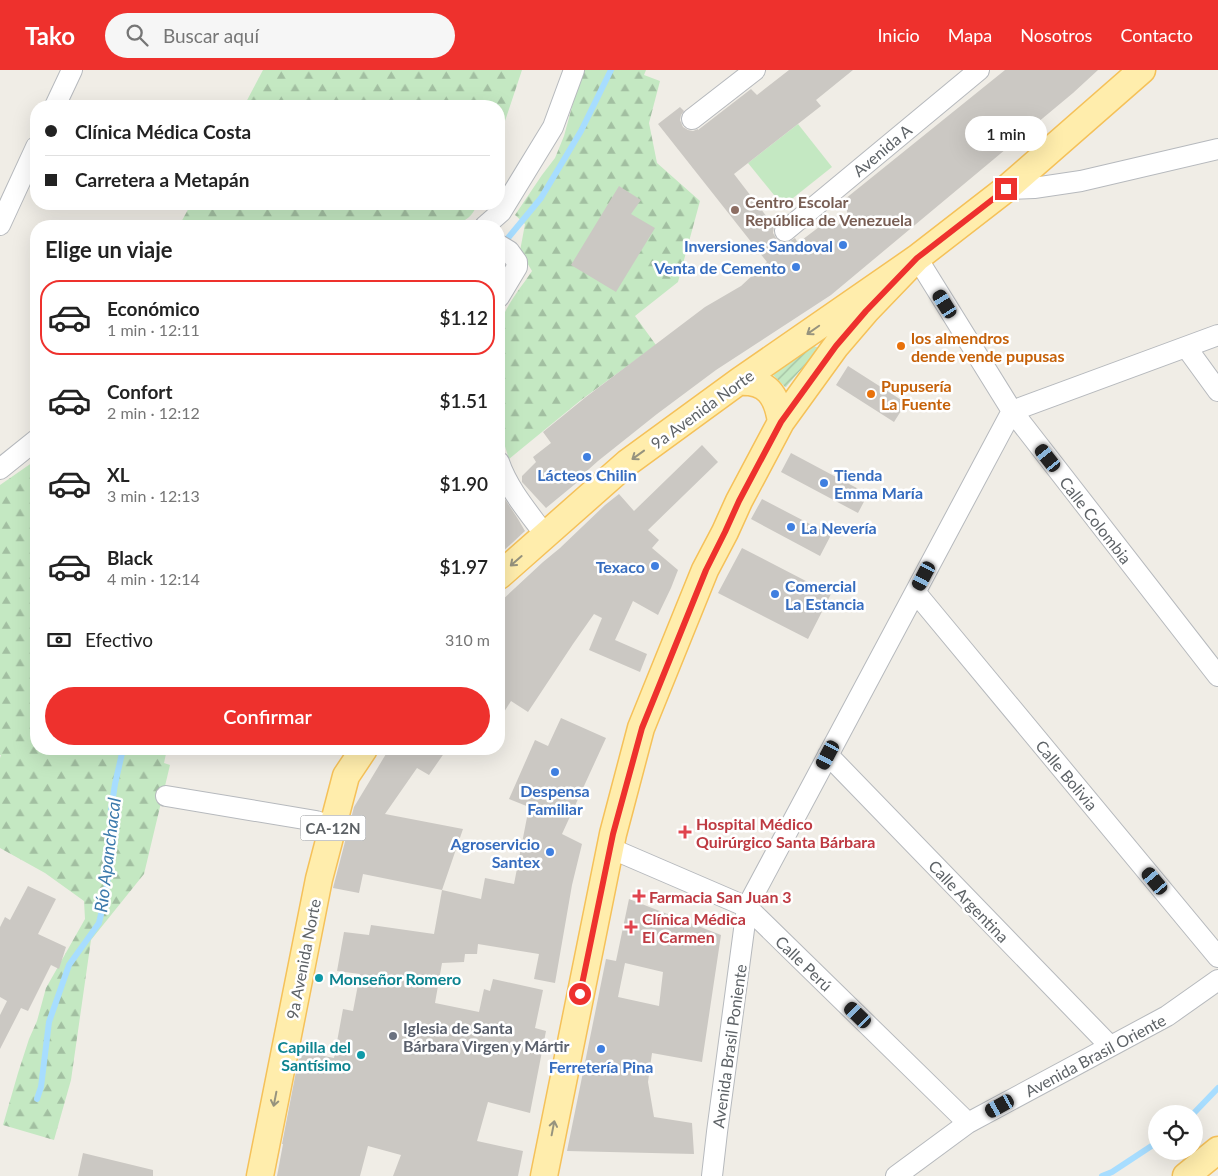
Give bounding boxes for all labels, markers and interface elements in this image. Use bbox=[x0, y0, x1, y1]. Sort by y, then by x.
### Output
search box bbox=[105, 13, 455, 58]
text: Tako bbox=[25, 21, 75, 50]
icon: search bbox=[123, 21, 151, 49]
text: Buscar aquí bbox=[163, 24, 259, 47]
text: Inicio bbox=[877, 24, 920, 46]
text: Mapa bbox=[948, 24, 992, 46]
text: Nosotros bbox=[1020, 24, 1092, 46]
text: Contacto bbox=[1120, 24, 1193, 46]
callout: 1 min bbox=[965, 116, 1047, 152]
text: Clínica Médica Costa bbox=[75, 120, 251, 143]
street label: Avenida A bbox=[849, 120, 915, 180]
text: 1 min bbox=[986, 124, 1026, 143]
text: Carretera a Metapán bbox=[75, 168, 249, 191]
route end bbox=[995, 178, 1017, 200]
place label: Centro Escolar República de Venezuela bbox=[745, 192, 912, 229]
marker: Centro Escolar República de Venezuela bbox=[729, 204, 741, 216]
text: Elige un viaje bbox=[45, 236, 173, 263]
place label: Inversiones Sandoval bbox=[684, 236, 833, 255]
marker: Inversiones Sandoval bbox=[837, 239, 849, 251]
place label: Venta de Cemento bbox=[653, 258, 786, 277]
marker: Venta de Cemento bbox=[790, 261, 802, 273]
car bbox=[930, 287, 959, 321]
icon: car bbox=[47, 295, 92, 340]
text: Económico bbox=[107, 297, 200, 320]
text: $1.12 bbox=[439, 306, 488, 329]
text: 1 min · 12:11 bbox=[107, 320, 200, 339]
one-way arrow bbox=[806, 325, 820, 335]
place label: los almendros dende vende pupusas bbox=[911, 328, 1064, 365]
marker: los almendros dende vende pupusas bbox=[895, 340, 907, 352]
street label: 9a Avenida Norte bbox=[647, 365, 757, 453]
place label: Pupusería La Fuente bbox=[881, 376, 952, 413]
icon: car bbox=[47, 378, 92, 423]
text: Confort bbox=[107, 380, 172, 403]
marker: Pupusería La Fuente bbox=[865, 388, 877, 400]
text: $1.51 bbox=[439, 389, 488, 412]
text: 2 min · 12:12 bbox=[107, 403, 200, 422]
car bbox=[1032, 442, 1063, 474]
one-way arrow bbox=[631, 450, 645, 460]
marker: Lácteos Chilin bbox=[581, 451, 593, 463]
icon: car bbox=[47, 461, 92, 506]
text: XL bbox=[107, 463, 130, 486]
place label: Lácteos Chilin bbox=[537, 465, 637, 484]
place label: Tienda Emma María bbox=[834, 465, 923, 502]
text: $1.90 bbox=[439, 472, 488, 495]
street label: Calle Colombia bbox=[1056, 473, 1136, 567]
marker: Tienda Emma María bbox=[818, 477, 830, 489]
text: 3 min · 12:13 bbox=[107, 486, 200, 505]
place label: La Nevería bbox=[801, 518, 877, 537]
marker: La Nevería bbox=[785, 521, 797, 533]
icon: car bbox=[47, 544, 92, 589]
text: Black bbox=[107, 546, 153, 569]
text: $1.97 bbox=[439, 555, 488, 578]
one-way arrow bbox=[509, 556, 522, 567]
place label: Texaco bbox=[596, 557, 645, 576]
car bbox=[910, 559, 937, 593]
marker: Texaco bbox=[649, 560, 661, 572]
text: 4 min · 12:14 bbox=[107, 569, 200, 588]
place label: Comercial La Estancia bbox=[785, 576, 864, 613]
marker: Comercial La Estancia bbox=[769, 588, 781, 600]
icon: cash bbox=[45, 626, 73, 654]
text: Efectivo bbox=[85, 628, 153, 651]
text: 310 m bbox=[445, 630, 490, 649]
button: Confirmar bbox=[45, 687, 490, 745]
street label: Calle Bolivia bbox=[1032, 736, 1102, 814]
car bbox=[814, 738, 841, 772]
marker: Despensa Familiar bbox=[549, 766, 561, 778]
place label: Despensa Familiar bbox=[520, 781, 590, 818]
water label: Río Apanchacal bbox=[89, 796, 125, 914]
place label: Hospital Médico Quirúrgico Santa Bárbara bbox=[696, 814, 875, 851]
road number: CA-12N bbox=[300, 816, 366, 840]
marker: Hospital Médico Quirúrgico Santa Bárbara bbox=[678, 825, 692, 839]
place label: Agroservicio Santex bbox=[449, 834, 541, 871]
marker: Agroservicio Santex bbox=[544, 846, 556, 858]
street label: Calle Argentina bbox=[925, 856, 1013, 946]
car bbox=[1139, 865, 1170, 897]
place label: Farmacia San Juan 3 bbox=[649, 887, 792, 906]
marker: Farmacia San Juan 3 bbox=[633, 890, 645, 902]
street label: 9a Avenida Norte bbox=[282, 897, 324, 1021]
place label: Clínica Médica El Carmen bbox=[642, 909, 746, 946]
marker: Clínica Médica El Carmen bbox=[624, 920, 638, 934]
street label: Calle Perú bbox=[772, 931, 836, 995]
street label: Avenida Brasil Poniente bbox=[708, 963, 750, 1129]
place label: Monseñor Romero bbox=[329, 969, 461, 988]
marker: Monseñor Romero bbox=[313, 972, 325, 984]
route start bbox=[569, 983, 591, 1005]
car bbox=[841, 999, 874, 1031]
street label: Avenida Brasil Oriente bbox=[1021, 1010, 1169, 1100]
place label: Iglesia de Santa Bárbara Virgen y Mártir bbox=[403, 1018, 570, 1055]
marker: Iglesia de Santa Bárbara Virgen y Mártir bbox=[387, 1030, 399, 1042]
place label: Capilla del Santísimo bbox=[278, 1037, 351, 1074]
marker: Ferretería Pina bbox=[595, 1043, 607, 1055]
marker: Capilla del Santísimo bbox=[355, 1049, 367, 1061]
place label: Ferretería Pina bbox=[549, 1057, 653, 1076]
one-way arrow bbox=[270, 1090, 279, 1106]
car bbox=[983, 1092, 1016, 1120]
map controls bbox=[1148, 1105, 1203, 1160]
button: locate bbox=[1148, 1105, 1203, 1160]
one-way arrow bbox=[549, 1121, 558, 1137]

